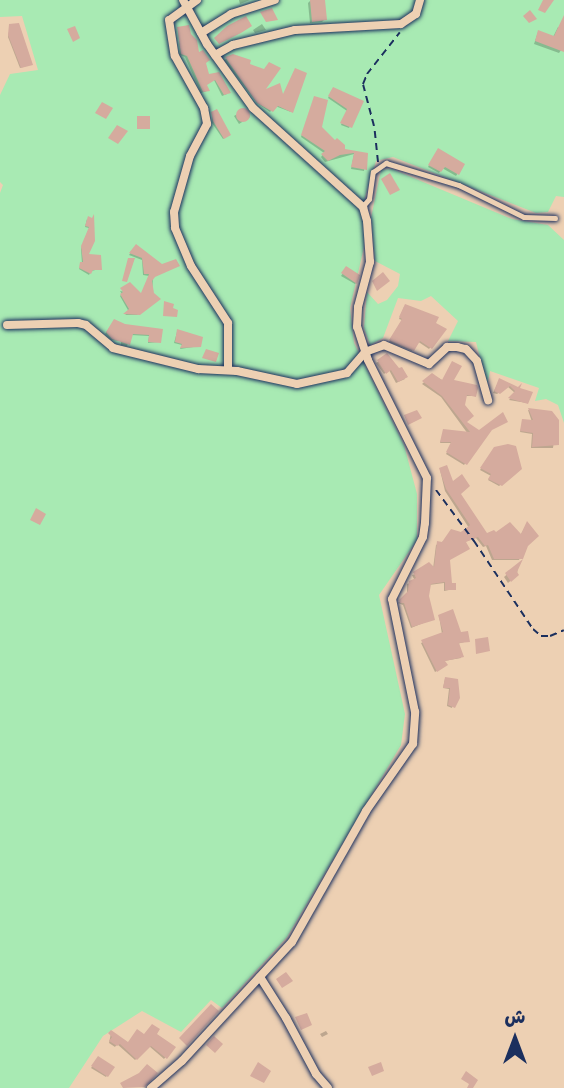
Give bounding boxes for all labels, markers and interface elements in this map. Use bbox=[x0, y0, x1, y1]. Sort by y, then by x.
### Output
north arrow bbox=[480, 1004, 550, 1074]
text: ش bbox=[505, 1006, 525, 1029]

